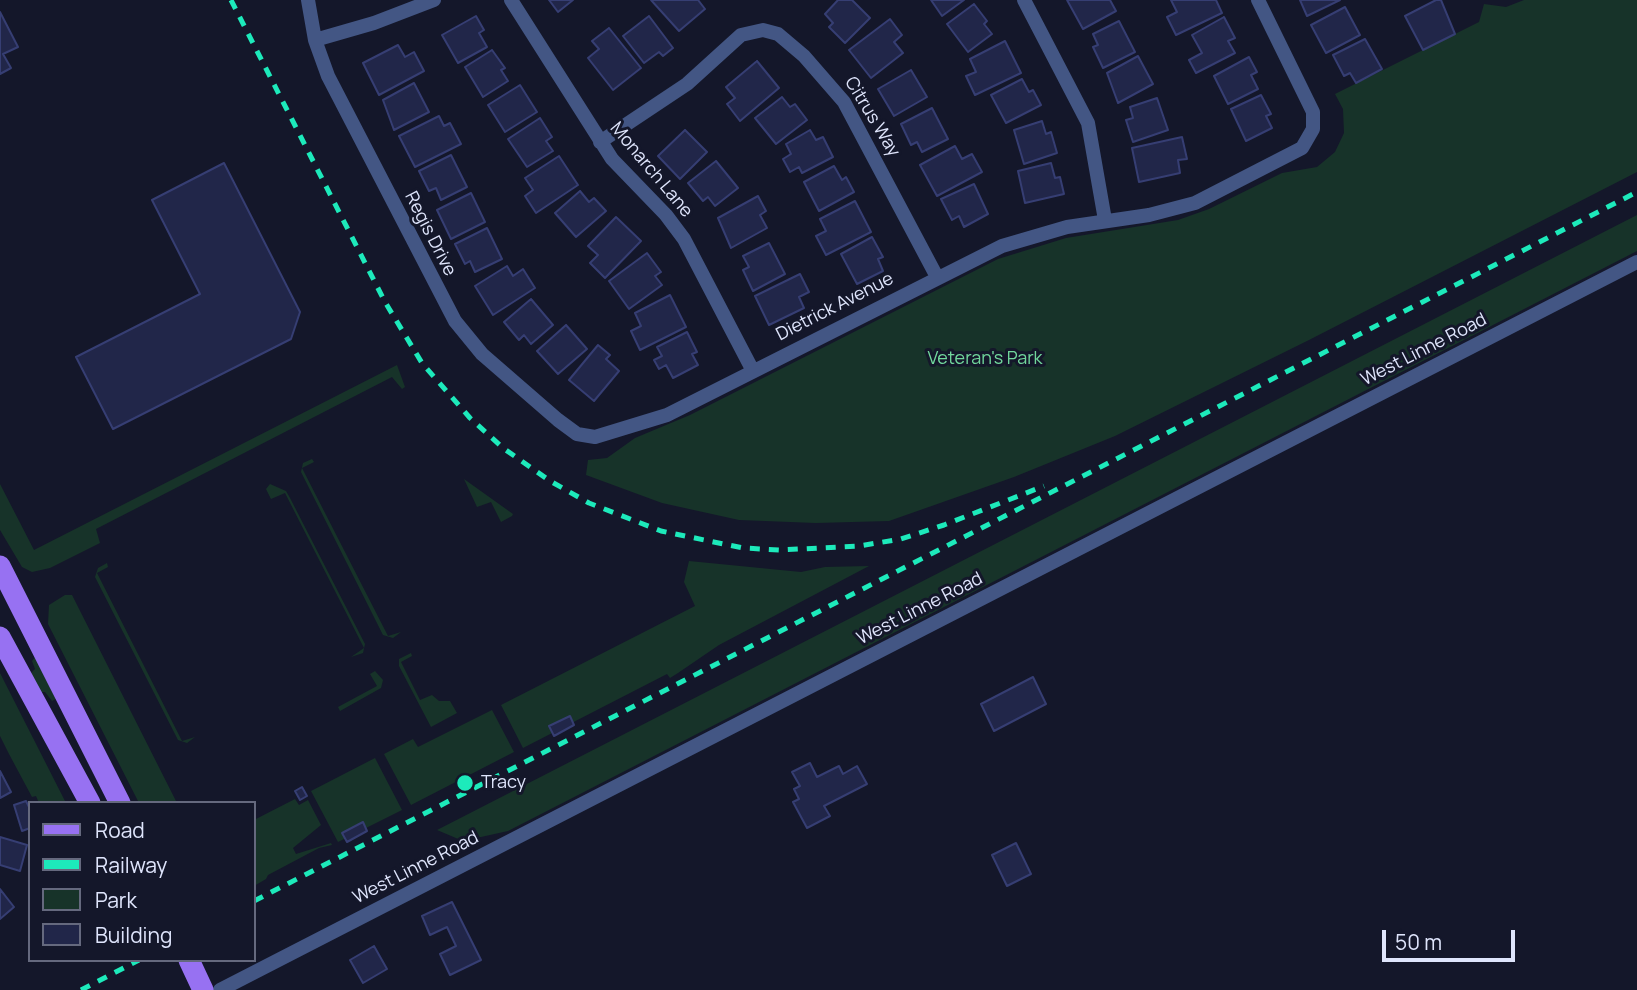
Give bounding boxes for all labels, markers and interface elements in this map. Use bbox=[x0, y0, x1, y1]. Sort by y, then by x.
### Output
street label: Citrus Way bbox=[840, 73, 904, 161]
street label: Monarch Lane bbox=[605, 118, 697, 222]
street label: Regis Drive bbox=[400, 188, 460, 280]
street label: Dietrick Avenue bbox=[773, 268, 897, 346]
street label: West Linne Road bbox=[1358, 309, 1490, 391]
park label: Veteran's Park bbox=[927, 348, 1043, 370]
street label: West Linne Road bbox=[854, 568, 986, 650]
place label: Tracy bbox=[481, 772, 526, 794]
marker: Tracy bbox=[455, 773, 475, 793]
legend bbox=[28, 801, 256, 962]
text: Road bbox=[95, 816, 145, 844]
street label: West Linne Road bbox=[350, 827, 482, 909]
text: Railway bbox=[95, 851, 167, 879]
text: Park bbox=[95, 886, 137, 914]
scale bar bbox=[1385, 916, 1518, 960]
text: Building bbox=[95, 921, 172, 949]
text: 50 m bbox=[1395, 928, 1442, 956]

